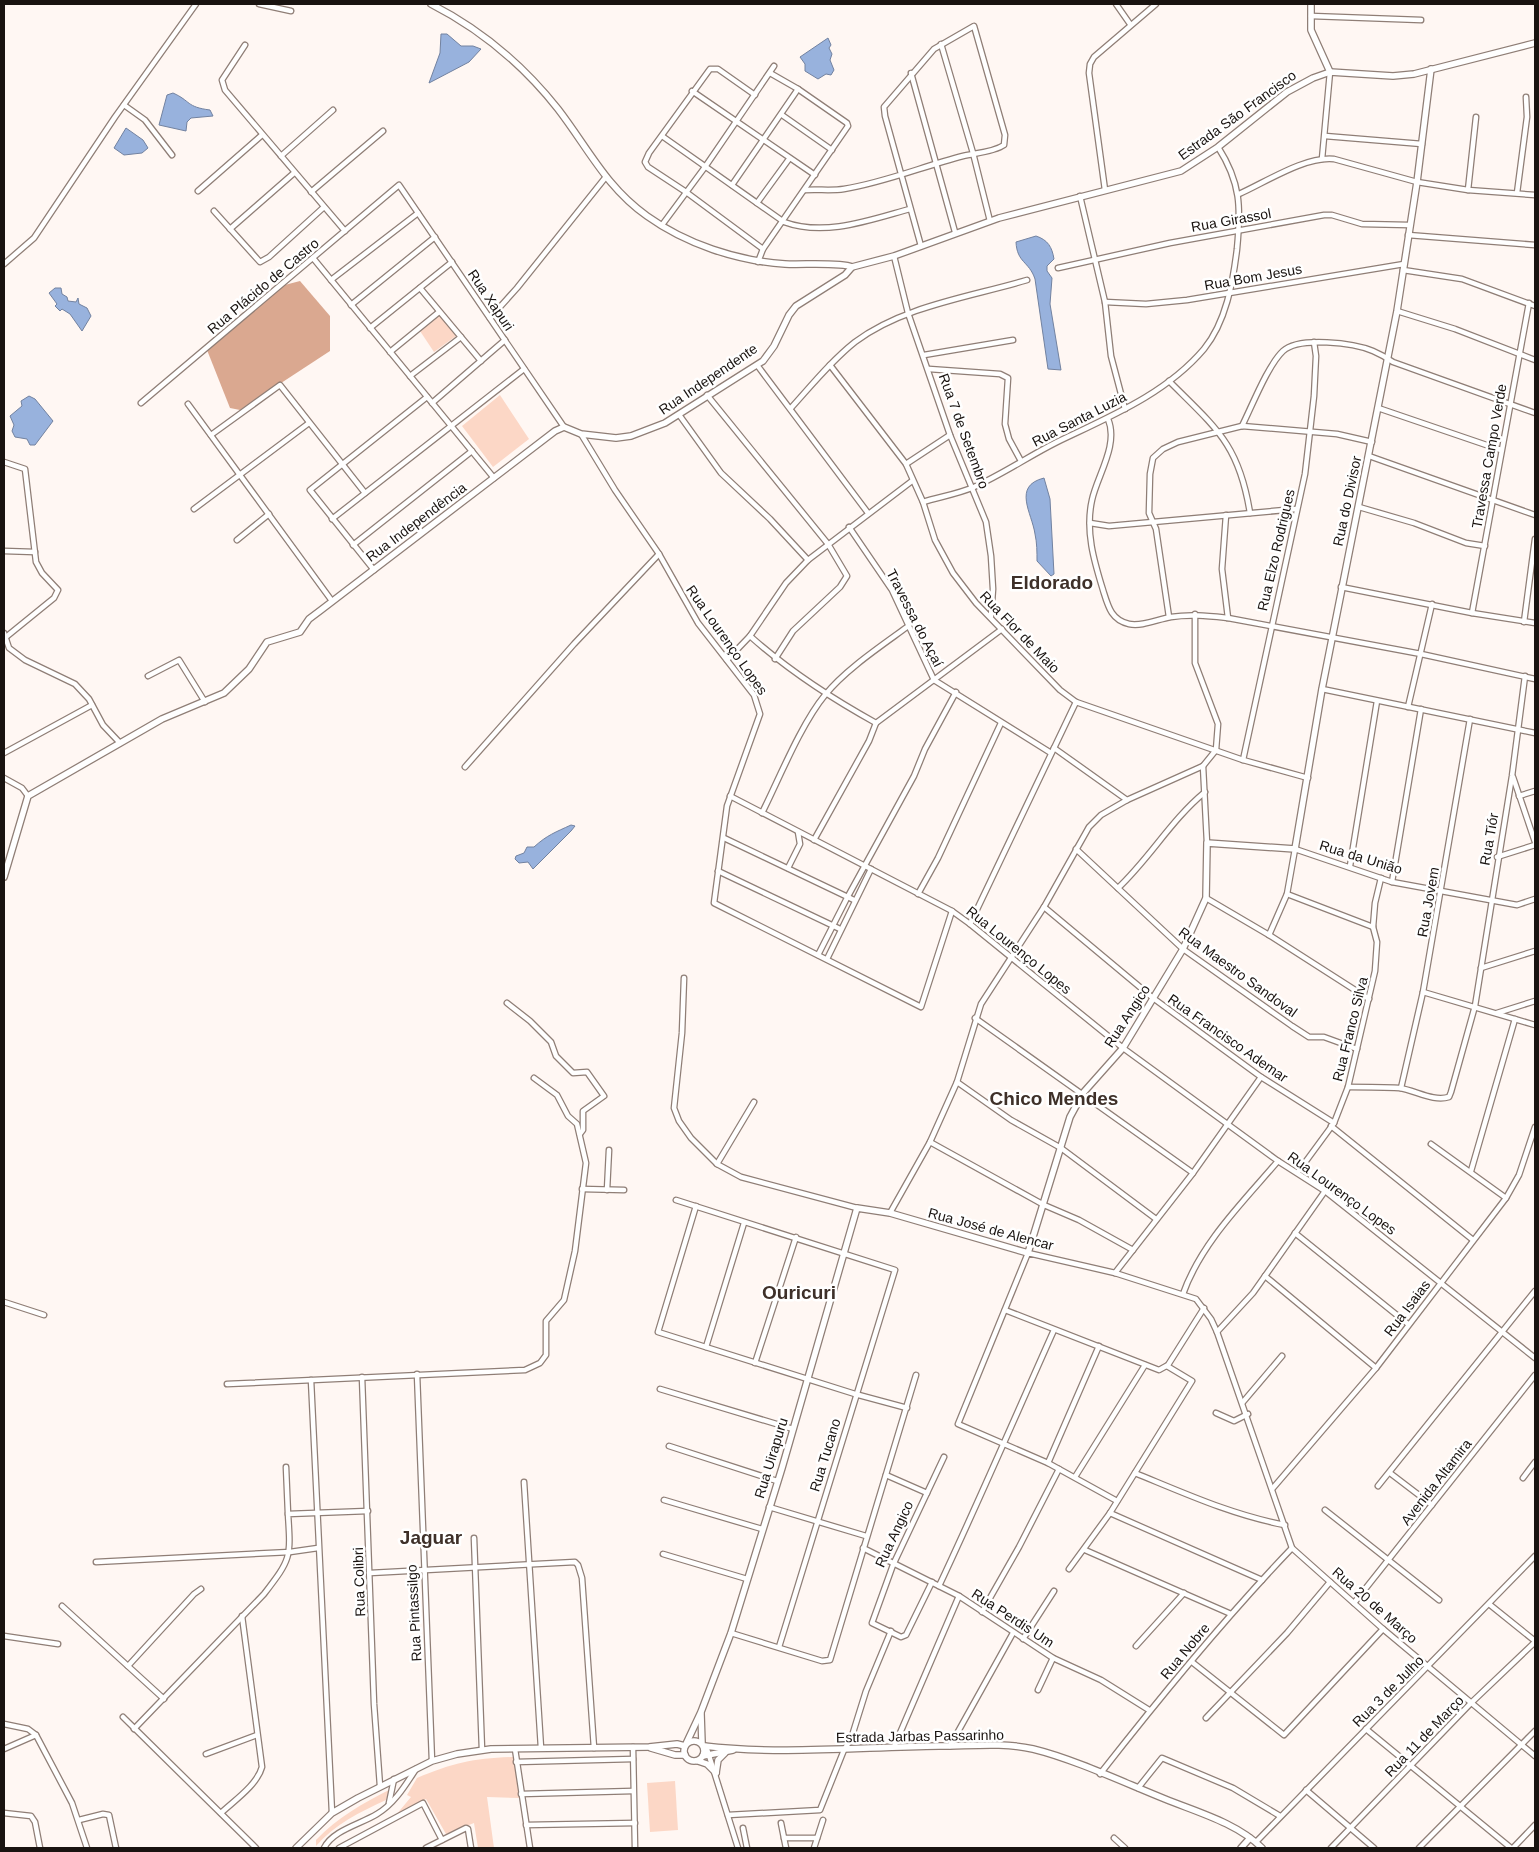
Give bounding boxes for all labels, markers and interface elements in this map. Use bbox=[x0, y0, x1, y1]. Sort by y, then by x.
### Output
street label: Estrada São Francisco bbox=[1175, 67, 1299, 163]
street label: Rua Girassol bbox=[1190, 205, 1272, 235]
street label: Rua Plácido de Castro bbox=[204, 235, 322, 337]
street label: Rua Bom Jesus bbox=[1203, 261, 1303, 293]
street label: Rua Xapuri bbox=[465, 266, 517, 334]
street label: Rua Independente bbox=[656, 340, 760, 418]
street label: Rua 7 de Setembro bbox=[936, 371, 992, 491]
street label: Travessa Campo Verde bbox=[1468, 382, 1510, 530]
street label: Rua Santa Luzia bbox=[1029, 388, 1129, 450]
street label: Rua do Divisor bbox=[1330, 454, 1364, 548]
street label: Rua Independência bbox=[363, 479, 469, 565]
street label: Rua Elzo Rodrigues bbox=[1254, 488, 1298, 612]
street label: Travessa do Açaí bbox=[883, 566, 947, 670]
district label: Eldorado bbox=[1011, 572, 1093, 593]
street label: Rua Lourenço Lopes bbox=[683, 582, 771, 698]
street label: Rua Flor de Maio bbox=[977, 588, 1063, 676]
street label: Rua Tiór bbox=[1477, 811, 1502, 866]
street label: Rua da União bbox=[1318, 837, 1404, 877]
street label: Rua Jovem bbox=[1414, 866, 1442, 938]
street label: Rua Lourenço Lopes bbox=[963, 903, 1075, 997]
street label: Rua Maestro Sandoval bbox=[1176, 924, 1300, 1020]
street label: Rua Franco Silva bbox=[1329, 975, 1371, 1083]
street label: Rua Angico bbox=[1101, 981, 1153, 1050]
street label: Rua Francisco Ademar bbox=[1165, 991, 1291, 1086]
district label: Chico Mendes bbox=[990, 1088, 1118, 1109]
street label: Rua Lourenço Lopes bbox=[1285, 1148, 1399, 1238]
street label: Rua José de Alencar bbox=[927, 1205, 1056, 1254]
street label: Rua Isaias bbox=[1381, 1277, 1433, 1339]
district label: Ouricuri bbox=[762, 1282, 836, 1303]
street label: Rua Uirapuru bbox=[751, 1416, 791, 1500]
street label: Rua Tucano bbox=[806, 1416, 844, 1493]
street label: Avenida Altamira bbox=[1397, 1436, 1475, 1528]
street label: Rua Angico bbox=[872, 1498, 916, 1570]
district label: Jaguar bbox=[400, 1527, 463, 1548]
street label: Rua Colibri bbox=[350, 1547, 368, 1617]
street label: Rua Pintassilgo bbox=[403, 1564, 425, 1662]
street label: Rua 20 de Março bbox=[1329, 1564, 1421, 1646]
street label: Rua Perdis Um bbox=[969, 1585, 1057, 1651]
street label: Rua Nobre bbox=[1157, 1620, 1213, 1682]
street label: Rua 3 de Julho bbox=[1349, 1652, 1427, 1730]
street label: Rua 11 de Março bbox=[1381, 1692, 1467, 1780]
street label: Estrada Jarbas Passarinho bbox=[836, 1727, 1004, 1745]

